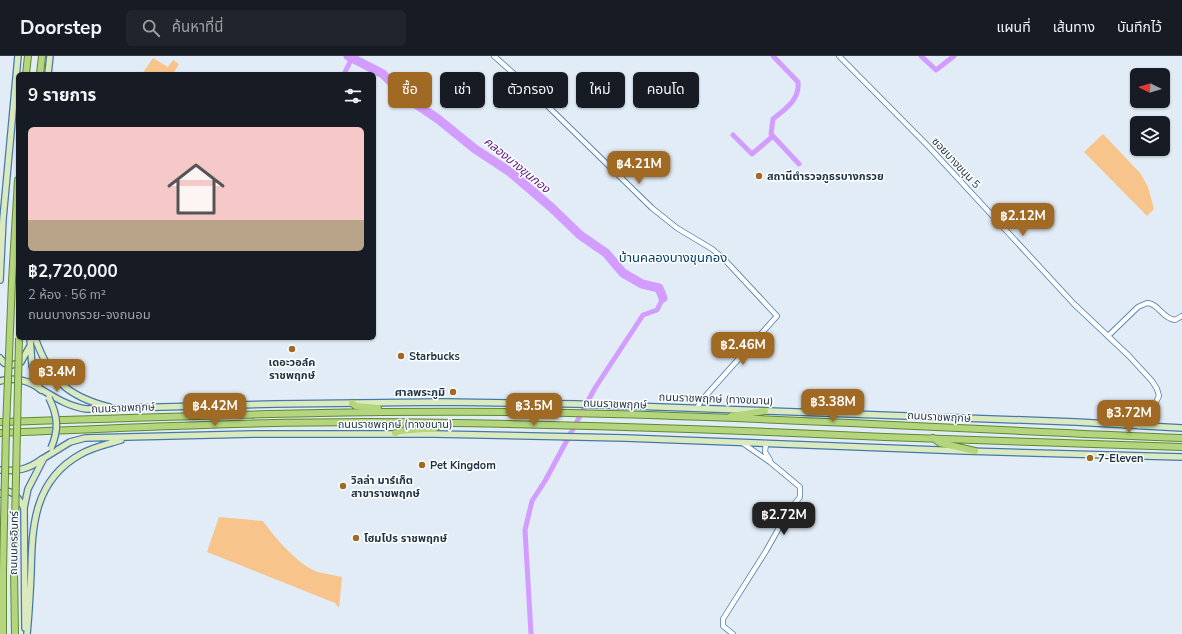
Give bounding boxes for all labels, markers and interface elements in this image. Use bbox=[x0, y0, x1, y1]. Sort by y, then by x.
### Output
search box bbox=[126, 10, 406, 46]
text: Doorstep bbox=[20, 15, 102, 41]
icon: search bbox=[140, 17, 162, 39]
text: ค้นหาที่นี่ bbox=[172, 17, 223, 37]
text: แผนที่ bbox=[997, 18, 1031, 37]
text: เส้นทาง bbox=[1053, 18, 1095, 37]
text: บันทึกไว้ bbox=[1117, 18, 1162, 37]
north arrow bbox=[1130, 68, 1170, 108]
map controls bbox=[1130, 68, 1170, 156]
chip: ซื้อ bbox=[388, 72, 432, 108]
chip: เช่า bbox=[440, 72, 485, 108]
chip: ตัวกรอง bbox=[493, 72, 568, 108]
chip: ใหม่ bbox=[576, 72, 625, 108]
chip: คอนโด bbox=[633, 72, 699, 108]
text: 9 รายการ bbox=[28, 84, 96, 107]
icon: filters bbox=[342, 85, 364, 107]
button: layers bbox=[1130, 116, 1170, 156]
water label: คลองบางขุนกอง bbox=[481, 133, 554, 197]
street label: ซอยบางขนุน 5 bbox=[928, 134, 984, 192]
pin: ฿4.21M bbox=[606, 151, 672, 185]
icon: home bbox=[160, 153, 232, 225]
text: ฿4.21M bbox=[616, 155, 662, 173]
place label: สถานีตำรวจภูธรบางกรวย bbox=[767, 169, 884, 184]
marker: สถานีตำรวจภูธรบางกรวย bbox=[754, 171, 764, 181]
pin: ฿2.12M bbox=[990, 203, 1056, 237]
text: ฿2.12M bbox=[1000, 207, 1046, 225]
district label: บ้านคลองบางขุนกอง bbox=[619, 249, 727, 267]
text: ฿2,720,000 bbox=[28, 260, 118, 283]
text: 2 ห้อง · 56 m² bbox=[28, 286, 106, 304]
text: ถนนบางกรวย-จงถนอม bbox=[28, 306, 151, 324]
pin: ฿2.46M bbox=[710, 332, 776, 366]
text: ฿2.46M bbox=[720, 336, 766, 354]
marker: เดอะวอล์ค ราชพฤกษ์ bbox=[287, 344, 297, 354]
place label: Starbucks bbox=[409, 349, 460, 364]
marker: Starbucks bbox=[396, 351, 406, 361]
place label: เดอะวอล์ค ราชพฤกษ์ bbox=[269, 355, 316, 383]
pin: ฿3.4M bbox=[29, 359, 85, 393]
text: ฿3.4M bbox=[38, 363, 76, 381]
place label: ศาลพระภูมิ bbox=[395, 385, 445, 400]
marker: ศาลพระภูมิ bbox=[448, 387, 458, 397]
pin: ฿3.38M bbox=[800, 389, 866, 423]
street label: ถนนราชพฤกษ์ (ทางขนาน) bbox=[658, 390, 774, 408]
pin: ฿4.42M bbox=[182, 393, 248, 427]
pin: ฿3.5M bbox=[506, 393, 562, 427]
text: ฿3.38M bbox=[810, 393, 856, 411]
street label: ถนนราชพฤกษ์ bbox=[583, 395, 647, 413]
text: ฿4.42M bbox=[192, 397, 238, 415]
text: ฿3.5M bbox=[515, 397, 553, 415]
street label: ถนนราชพฤกษ์ bbox=[91, 399, 155, 417]
pin: ฿3.72M bbox=[1096, 400, 1162, 434]
text: ฿3.72M bbox=[1106, 404, 1152, 422]
street label: ถนนราชพฤกษ์ bbox=[907, 408, 971, 426]
street label: ถนนราชพฤกษ์ (ทางขนาน) bbox=[338, 417, 452, 432]
place label: 7-Eleven bbox=[1098, 451, 1143, 466]
marker: 7-Eleven bbox=[1085, 453, 1095, 463]
place label: Pet Kingdom bbox=[430, 458, 496, 473]
marker: Pet Kingdom bbox=[417, 460, 427, 470]
place label: วิลล่า มาร์เก็ต สาขาราชพฤกษ์ bbox=[351, 473, 421, 501]
marker: วิลล่า มาร์เก็ต สาขาราชพฤกษ์ bbox=[338, 481, 348, 491]
pin: ฿2.72M bbox=[751, 502, 817, 536]
text: ฿2.72M bbox=[761, 506, 807, 524]
street label: ถนนนครอินทร์ bbox=[6, 510, 22, 575]
place label: โฮมโปร ราชพฤกษ์ bbox=[364, 531, 448, 546]
marker: โฮมโปร ราชพฤกษ์ bbox=[351, 533, 361, 543]

